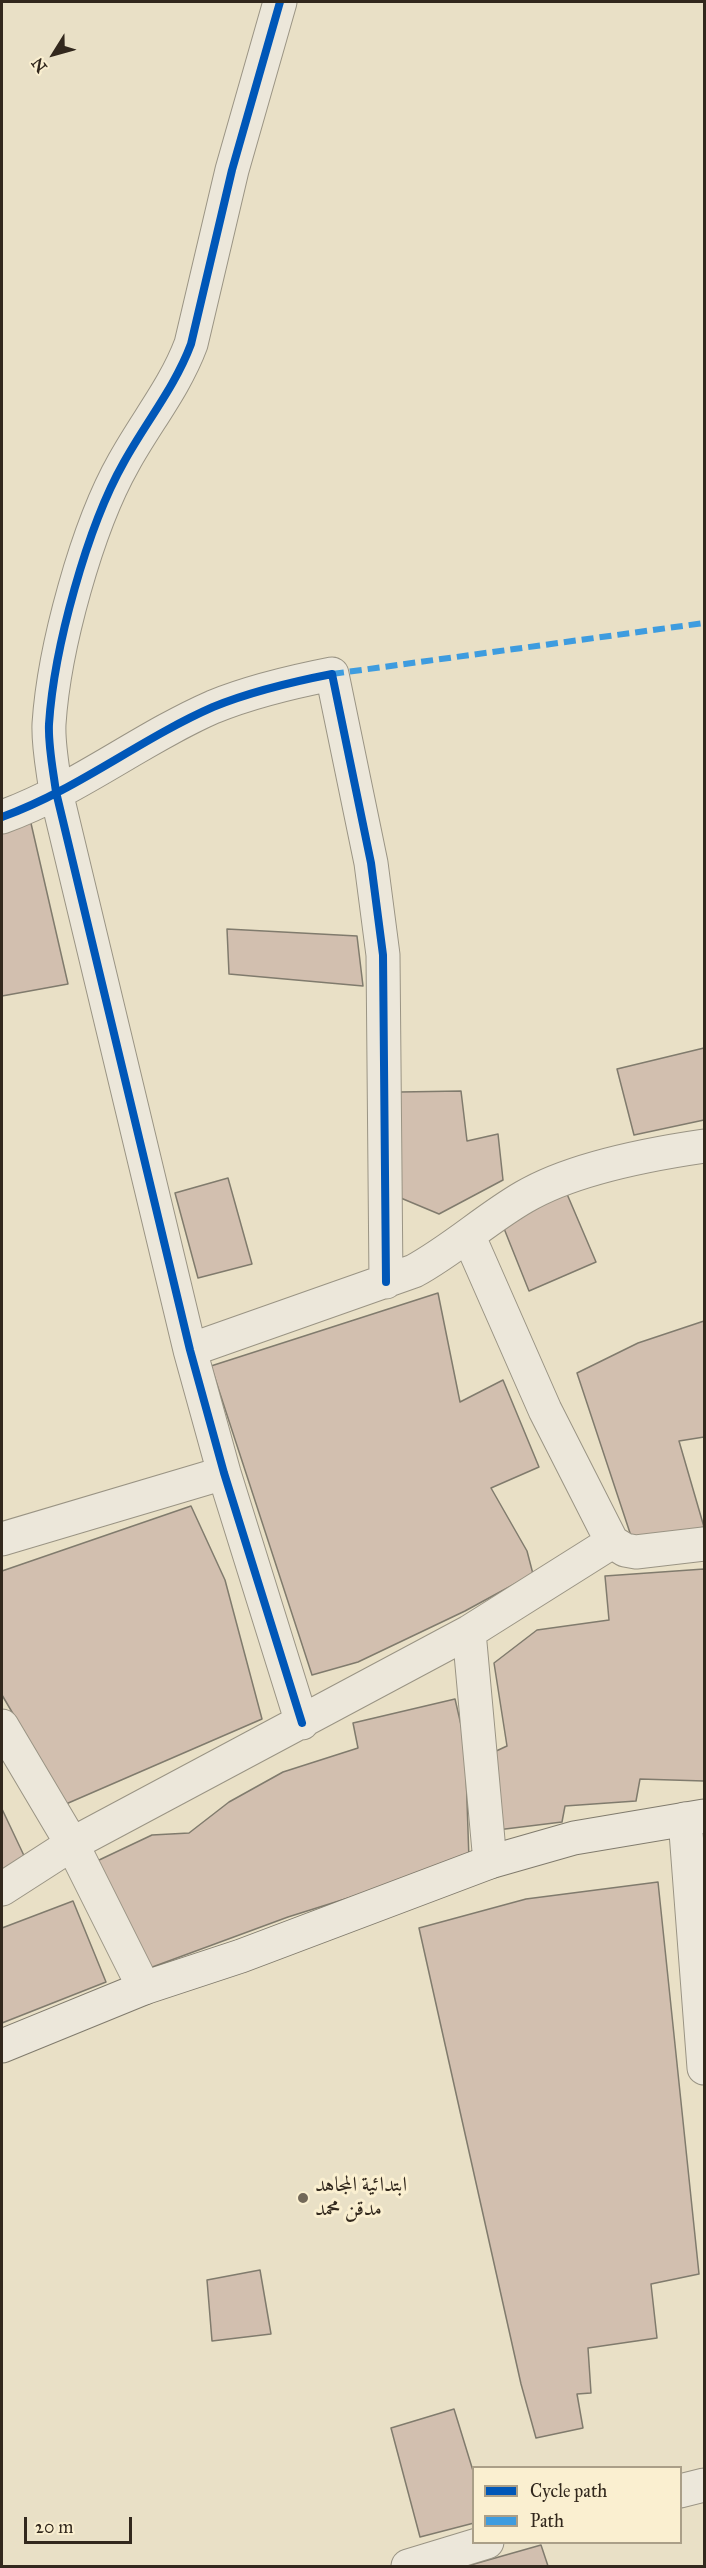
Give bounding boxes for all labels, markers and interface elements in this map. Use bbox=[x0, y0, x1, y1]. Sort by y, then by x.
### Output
north arrow bbox=[24, 24, 84, 84]
text: N bbox=[28, 54, 51, 76]
place label: ابتدائية المجاهد مدقن محمد bbox=[315, 2173, 407, 2223]
marker: ابتدائية المجاهد مدقن محمد bbox=[296, 2191, 310, 2205]
legend bbox=[472, 2466, 682, 2544]
text: Cycle path bbox=[530, 2480, 607, 2502]
scale bar bbox=[27, 2505, 135, 2543]
text: Path bbox=[530, 2510, 564, 2532]
text: 20 m bbox=[35, 2516, 73, 2538]

